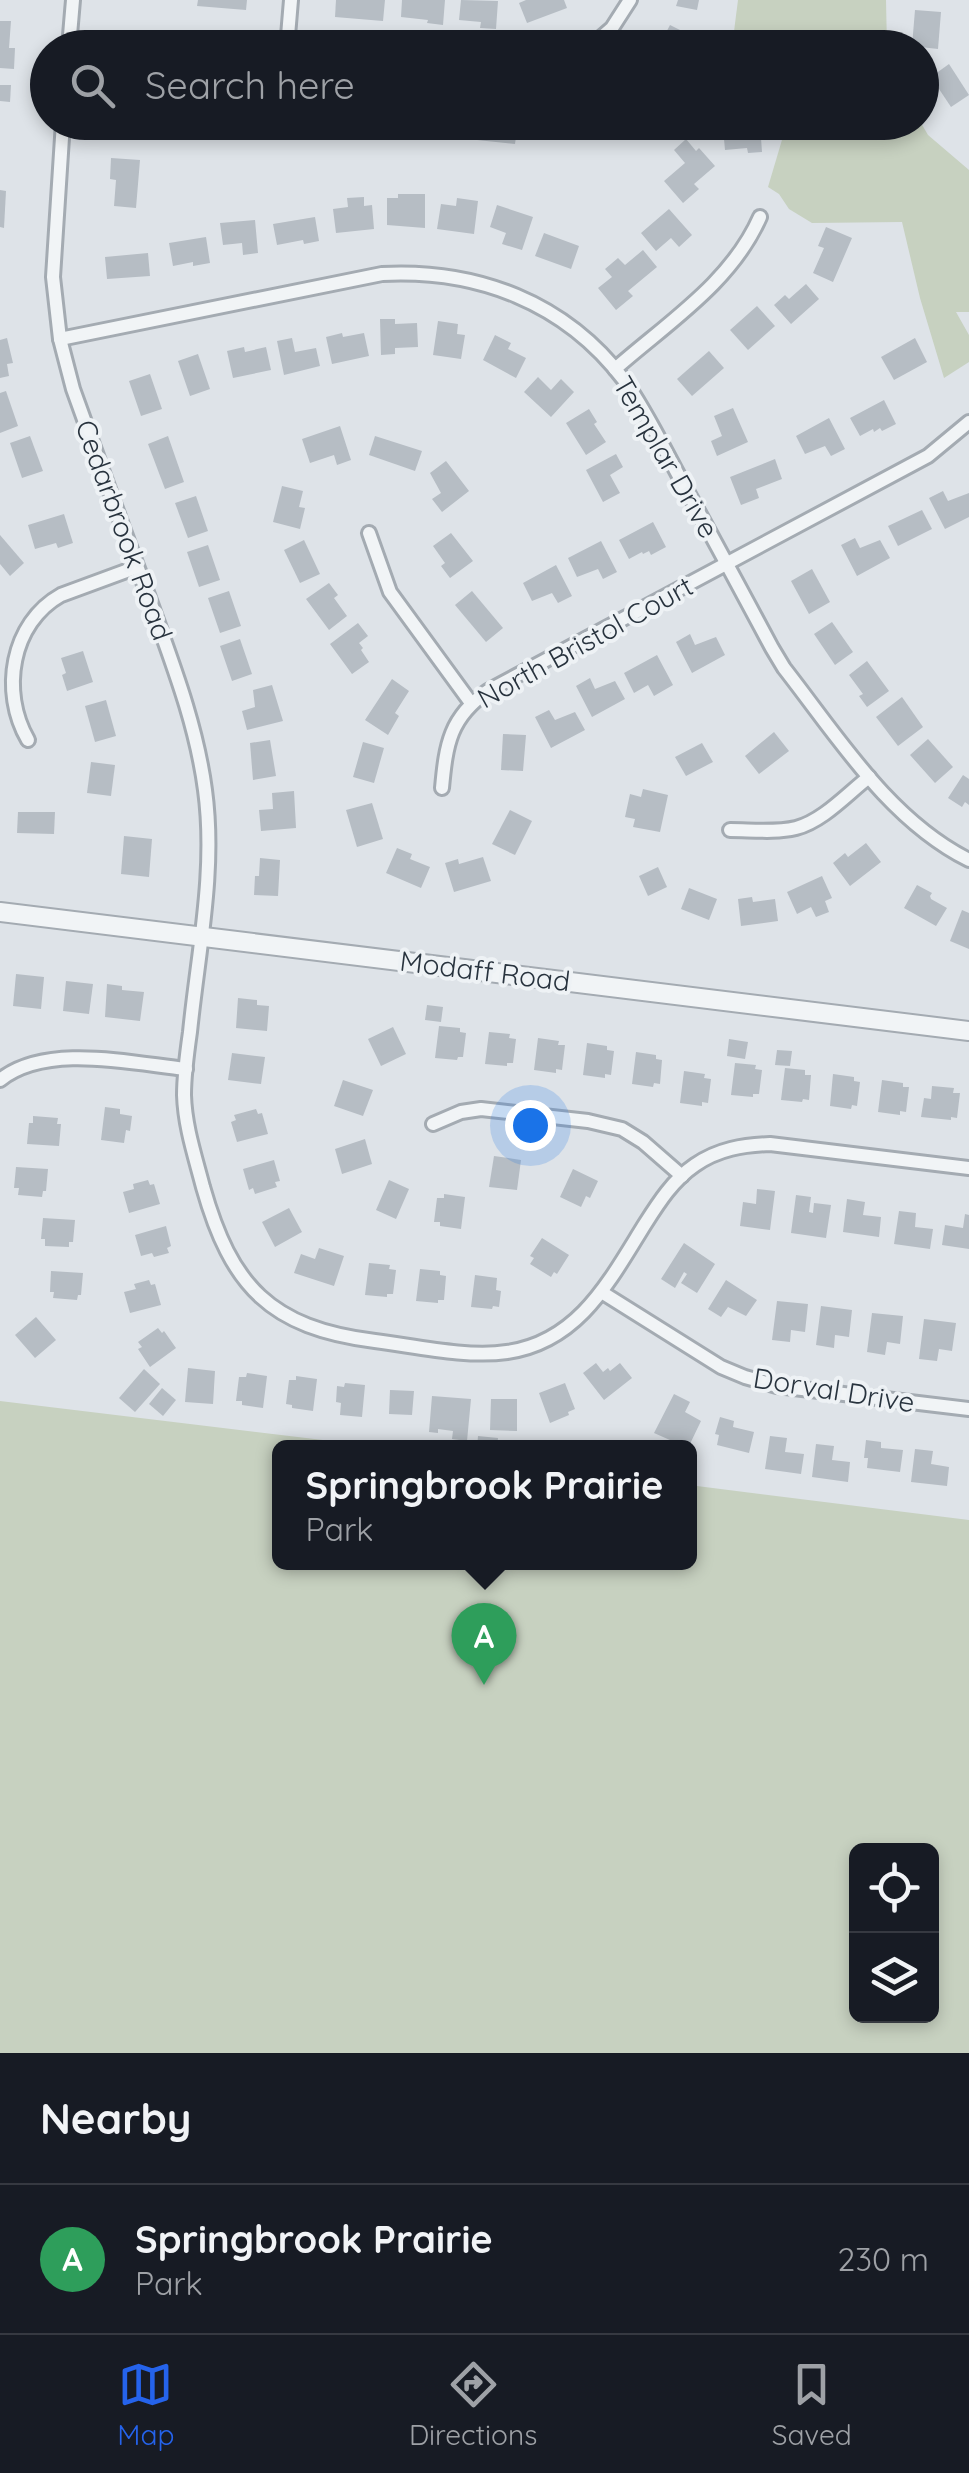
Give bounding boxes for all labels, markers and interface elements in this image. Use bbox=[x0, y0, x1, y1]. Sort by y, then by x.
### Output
search box bbox=[30, 30, 939, 140]
icon: search bbox=[65, 58, 120, 113]
text: Search here bbox=[145, 61, 355, 109]
street label: Templar Drive bbox=[606, 370, 727, 544]
street label: Cedarbrook Road bbox=[68, 415, 181, 645]
street label: North Bristol Court bbox=[471, 568, 699, 715]
street label: Modaff Road bbox=[398, 943, 572, 998]
your location bbox=[505, 1100, 556, 1151]
street label: Dorval Drive bbox=[751, 1359, 917, 1420]
popup bbox=[272, 1440, 697, 1570]
text: Springbrook Prairie bbox=[306, 1461, 663, 1509]
text: Park bbox=[306, 1509, 373, 1549]
pin: A bbox=[452, 1602, 516, 1685]
map controls bbox=[849, 1843, 939, 2023]
button: locate bbox=[849, 1843, 939, 1933]
button: layers bbox=[849, 1933, 939, 2023]
text: Nearby bbox=[40, 2092, 191, 2145]
text: Springbrook Prairie bbox=[135, 2215, 493, 2263]
text: A bbox=[62, 2239, 83, 2279]
text: 230 m bbox=[838, 2239, 929, 2279]
text: Park bbox=[135, 2263, 203, 2303]
tab: Map bbox=[117, 2357, 174, 2452]
tab: Directions bbox=[409, 2357, 537, 2452]
tab: Saved bbox=[772, 2357, 852, 2452]

